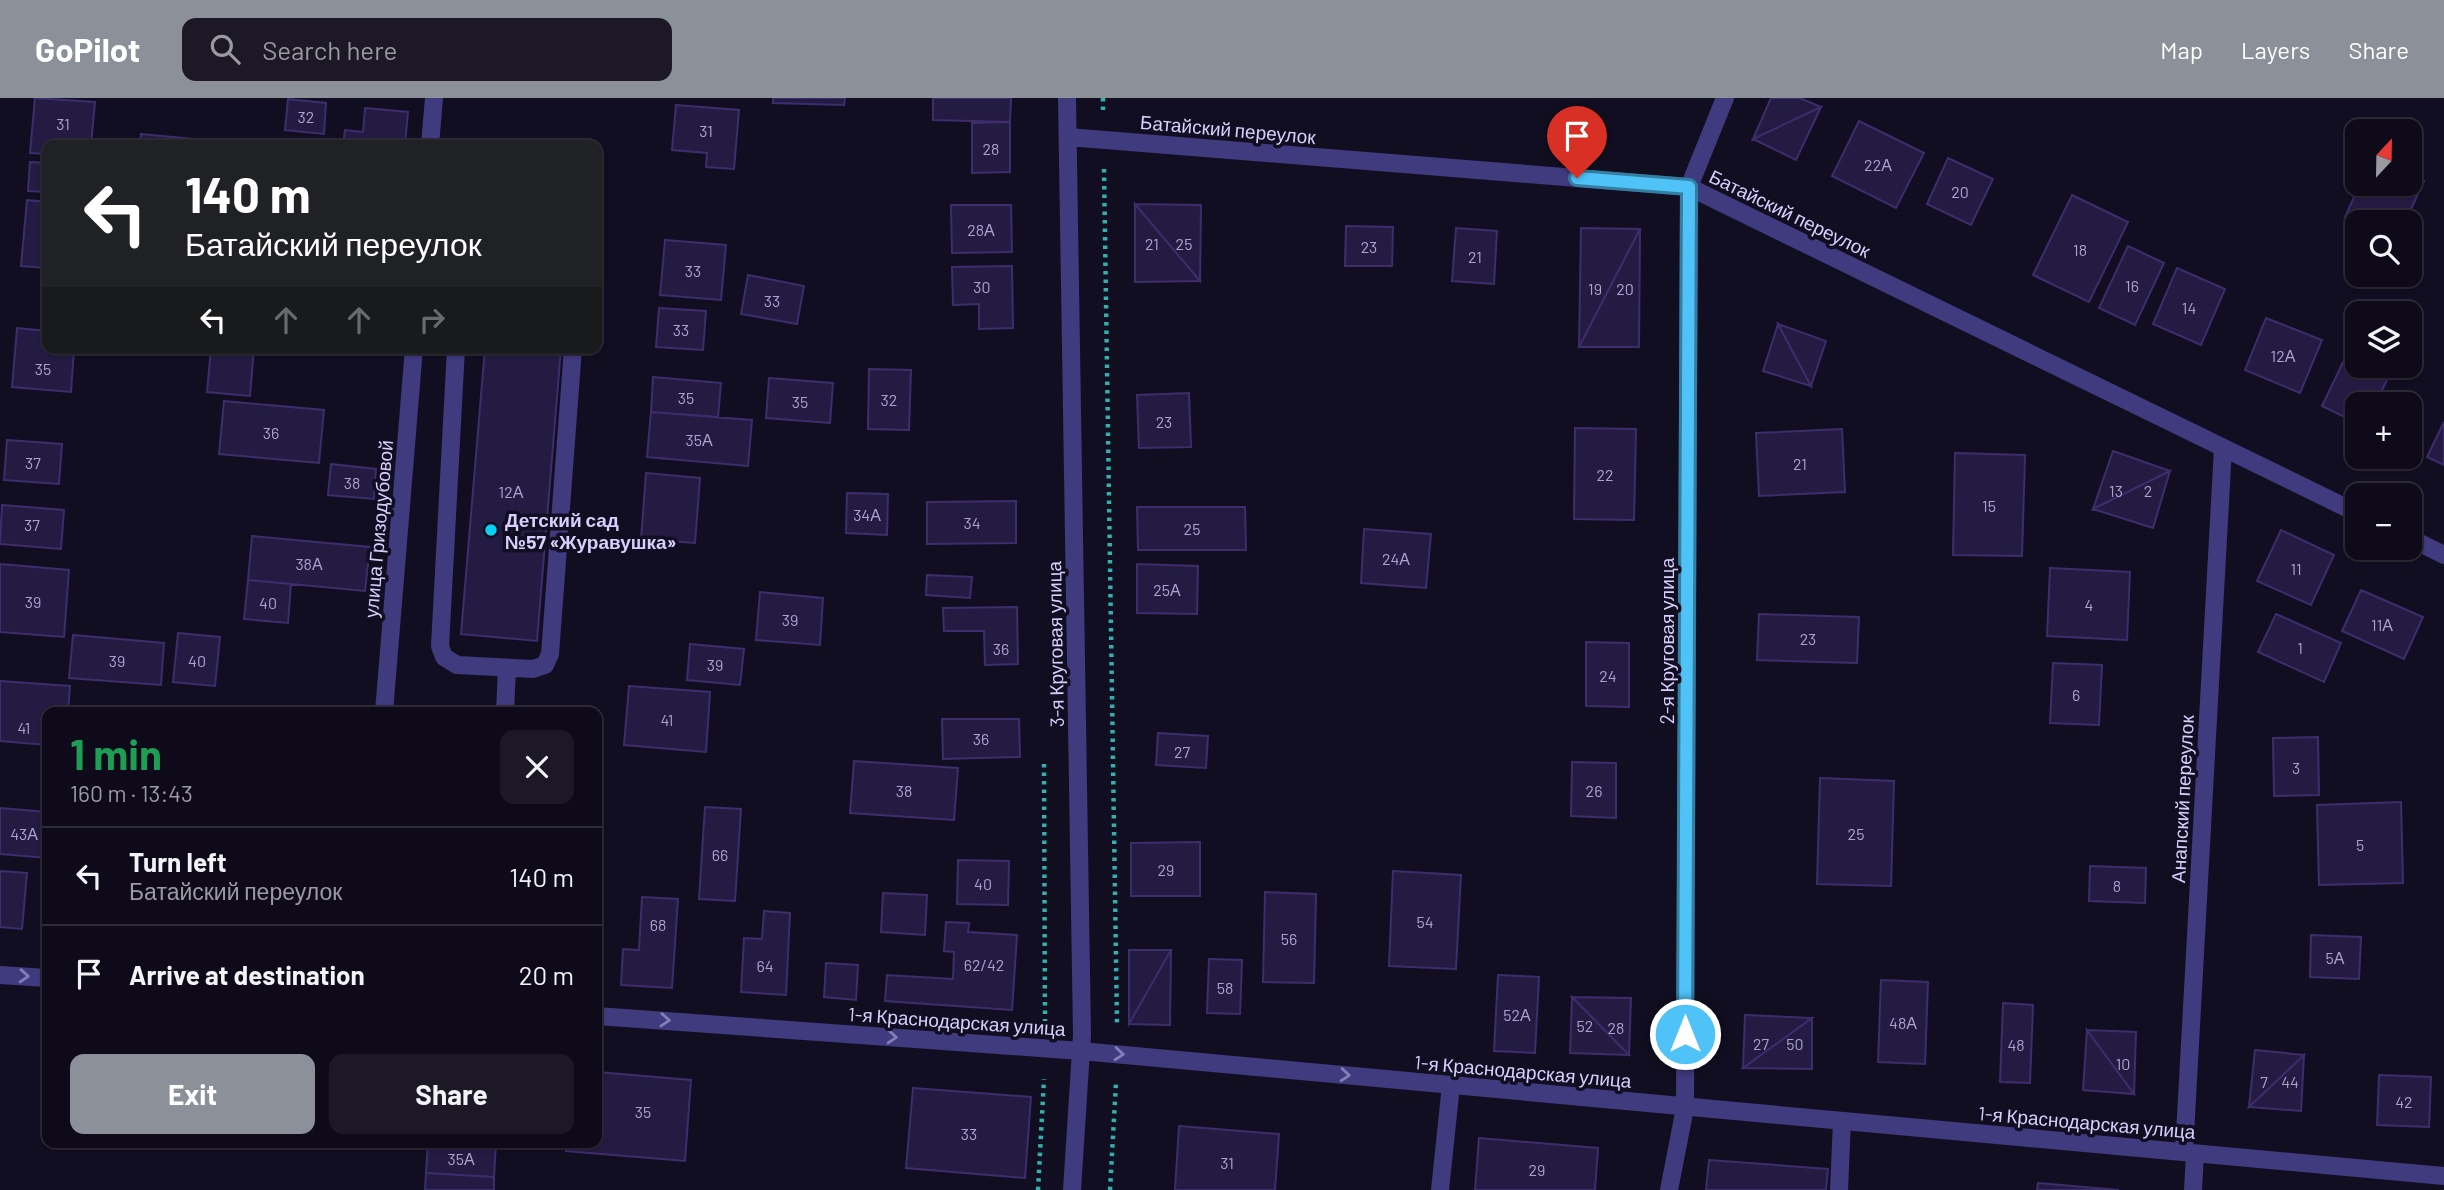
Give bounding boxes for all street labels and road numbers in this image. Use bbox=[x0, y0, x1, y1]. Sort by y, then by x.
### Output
street label: Батайский переулок bbox=[1139, 110, 1317, 148]
street label: Батайский переулок bbox=[1706, 164, 1875, 262]
street label: улица Гризодубовой bbox=[359, 439, 397, 619]
street label: 2-я Круговая улица bbox=[1655, 557, 1678, 724]
street label: 3-я Круговая улица bbox=[1042, 560, 1068, 727]
street label: Анапский переулок bbox=[2166, 714, 2198, 883]
street label: 1-я Краснодарская улица bbox=[848, 1002, 1067, 1040]
street label: 1-я Краснодарская улица bbox=[1413, 1050, 1633, 1092]
street label: 1-я Краснодарская улица bbox=[1977, 1101, 2197, 1143]

